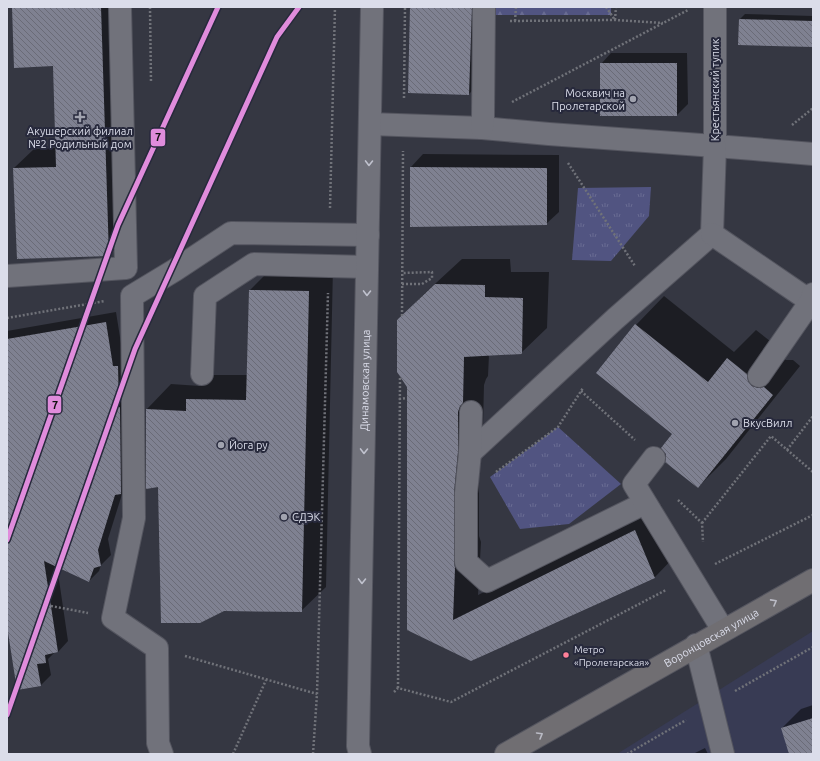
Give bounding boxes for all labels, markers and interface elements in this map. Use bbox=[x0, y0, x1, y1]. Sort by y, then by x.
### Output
street label: Крестьянский тупик bbox=[709, 38, 721, 141]
place label: Москвич на Пролетарской bbox=[552, 87, 625, 112]
marker: Москвич на Пролетарской bbox=[628, 94, 638, 104]
marker: Акушерский филиал №2 Родильный дом bbox=[74, 111, 86, 123]
place label: Акушерский филиал №2 Родильный дом bbox=[27, 125, 133, 150]
line badge: 7 bbox=[150, 128, 166, 147]
text: 7 bbox=[155, 131, 161, 143]
one-way arrow bbox=[365, 160, 374, 166]
one-way arrow bbox=[363, 290, 371, 296]
street label: Динамовская улица bbox=[358, 329, 372, 431]
line badge: 7 bbox=[47, 395, 62, 414]
text: 7 bbox=[52, 399, 58, 411]
place label: ВкусВилл bbox=[743, 417, 792, 429]
marker: ВкусВилл bbox=[730, 418, 740, 428]
place label: Йога ру bbox=[229, 439, 268, 451]
marker: Йога ру bbox=[216, 440, 226, 450]
one-way arrow bbox=[360, 448, 368, 454]
place label: СДЭК bbox=[292, 511, 320, 523]
marker: СДЭК bbox=[279, 512, 289, 522]
one-way arrow bbox=[358, 578, 366, 584]
one-way arrow bbox=[770, 599, 778, 606]
street label: Воронцовская улица bbox=[662, 606, 761, 669]
place label: Метро «Пролетарская» bbox=[574, 644, 649, 668]
marker: Метро «Пролетарская» bbox=[561, 650, 571, 660]
one-way arrow bbox=[535, 732, 543, 739]

